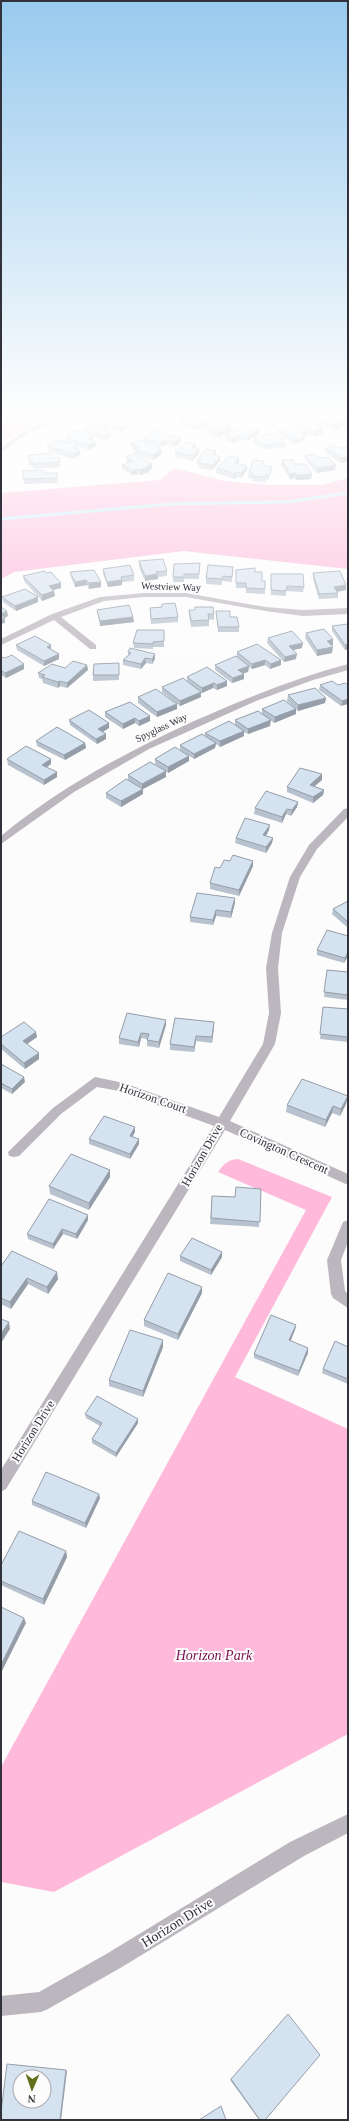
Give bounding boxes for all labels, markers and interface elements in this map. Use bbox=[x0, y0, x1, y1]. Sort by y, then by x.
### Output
street label: Westview Way bbox=[141, 580, 201, 593]
street label: Spyglass Way bbox=[134, 711, 189, 744]
street label: Horizon Court bbox=[118, 1080, 189, 1116]
street label: Horizon Drive bbox=[179, 1121, 225, 1189]
street label: Covington Crescent bbox=[237, 1125, 331, 1177]
street label: Horizon Drive bbox=[9, 1398, 57, 1464]
park label: Horizon Park bbox=[175, 1648, 253, 1663]
street label: Horizon Drive bbox=[139, 1895, 216, 1950]
north arrow bbox=[12, 2069, 52, 2109]
text: N bbox=[27, 2093, 36, 2105]

